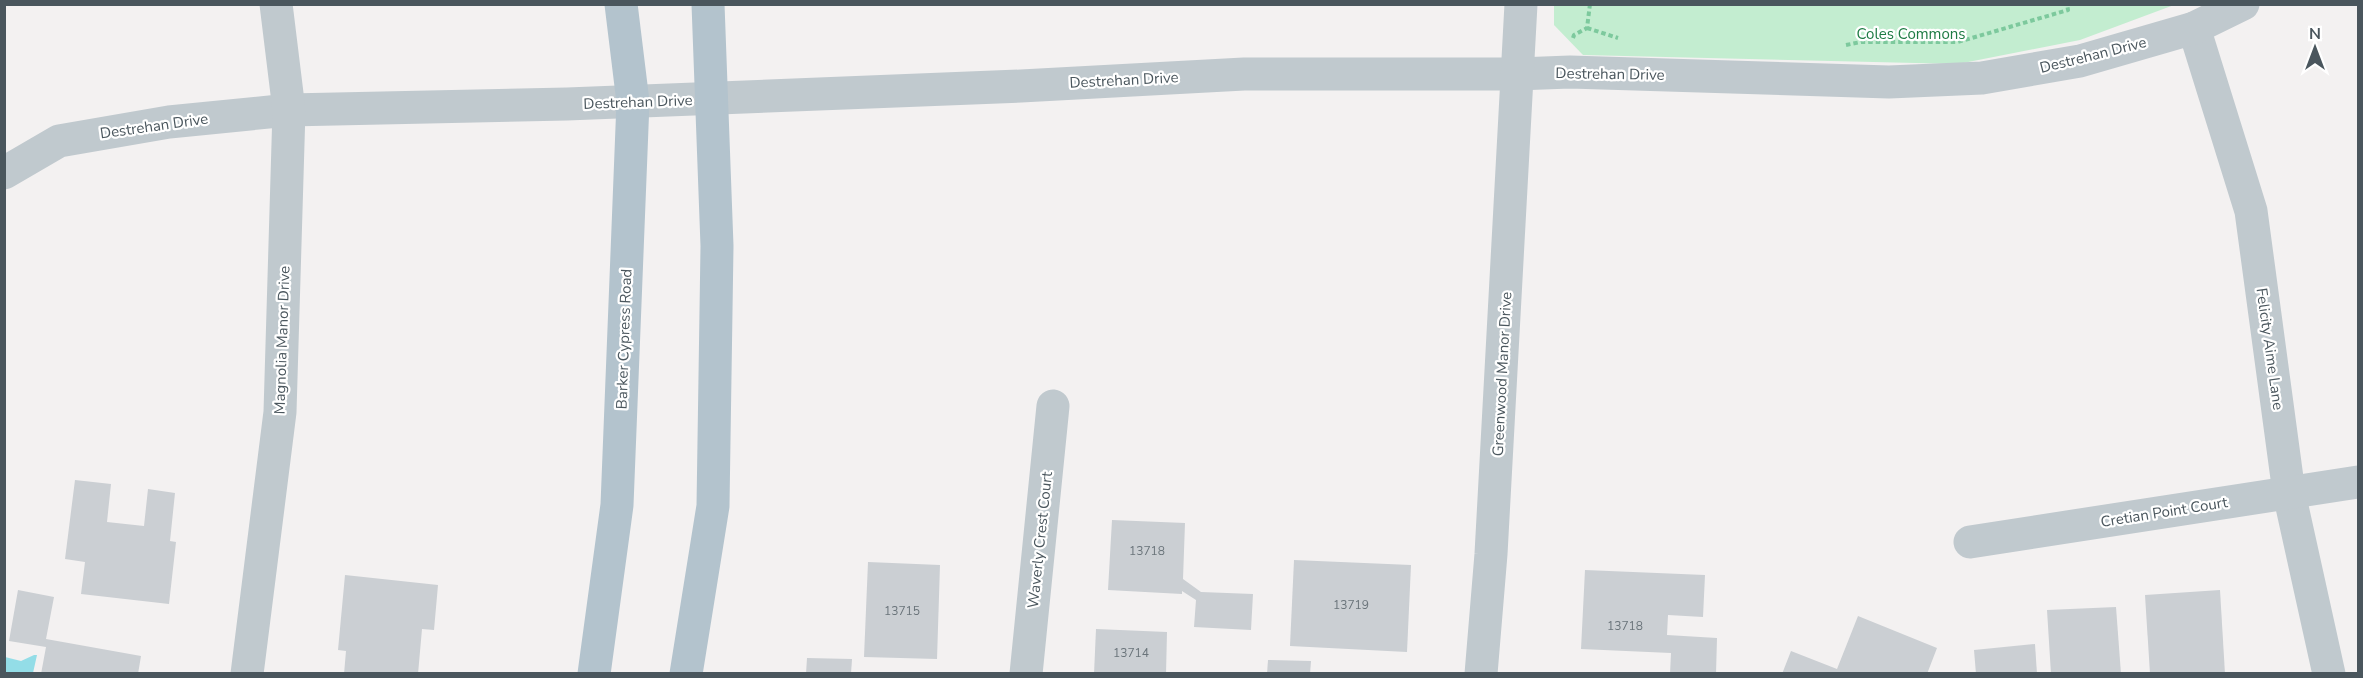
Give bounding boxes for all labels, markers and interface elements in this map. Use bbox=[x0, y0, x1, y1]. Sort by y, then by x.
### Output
north arrow bbox=[2285, 18, 2345, 78]
text: N bbox=[2309, 23, 2321, 45]
park label: Coles Commons bbox=[1857, 24, 1966, 44]
street label: Destrehan Drive bbox=[2038, 32, 2148, 78]
street label: Destrehan Drive bbox=[1555, 63, 1665, 85]
street label: Destrehan Drive bbox=[1069, 67, 1179, 93]
street label: Destrehan Drive bbox=[583, 90, 693, 114]
street label: Destrehan Drive bbox=[99, 108, 209, 144]
street label: Magnolia Manor Drive bbox=[269, 265, 295, 415]
street label: Barker Cypress Road bbox=[612, 268, 636, 410]
street label: Felicity Aime Lane bbox=[2252, 287, 2288, 411]
street label: Greenwood Manor Drive bbox=[1488, 291, 1516, 457]
street label: Waverly Crest Court bbox=[1023, 470, 1057, 609]
street label: Cretian Point Court bbox=[2099, 492, 2230, 532]
house number: 13718 bbox=[1129, 543, 1165, 559]
house number: 13719 bbox=[1333, 597, 1369, 613]
house number: 13715 bbox=[884, 603, 920, 619]
house number: 13718 bbox=[1607, 618, 1643, 634]
house number: 13714 bbox=[1113, 645, 1149, 661]

